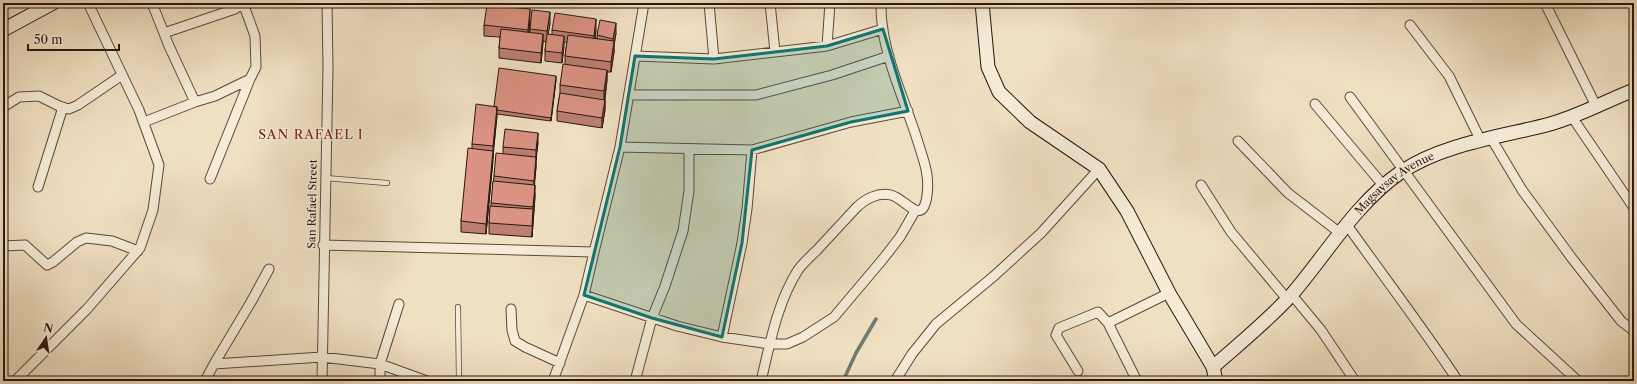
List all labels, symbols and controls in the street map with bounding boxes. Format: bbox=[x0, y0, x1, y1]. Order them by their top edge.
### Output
scale bar bbox=[28, 26, 119, 52]
text: 50 m bbox=[34, 32, 63, 47]
district label: SAN RAFAEL I bbox=[258, 126, 364, 142]
street label: Magsaysay Avenue bbox=[1352, 149, 1436, 217]
street label: San Rafael Street bbox=[304, 159, 320, 249]
north arrow bbox=[26, 318, 66, 358]
text: N bbox=[42, 320, 55, 336]

